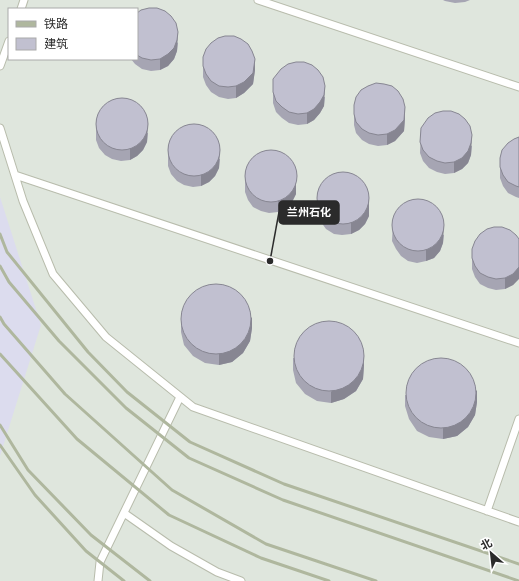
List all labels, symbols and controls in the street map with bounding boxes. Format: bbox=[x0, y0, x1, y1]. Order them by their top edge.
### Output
legend bbox=[8, 8, 138, 60]
text: 铁路 bbox=[44, 15, 68, 32]
text: 建筑 bbox=[44, 35, 68, 52]
callout: 兰州石化 bbox=[279, 201, 339, 224]
text: 兰州石化 bbox=[287, 204, 331, 219]
north arrow bbox=[471, 533, 511, 573]
text: 北 bbox=[478, 535, 494, 553]

